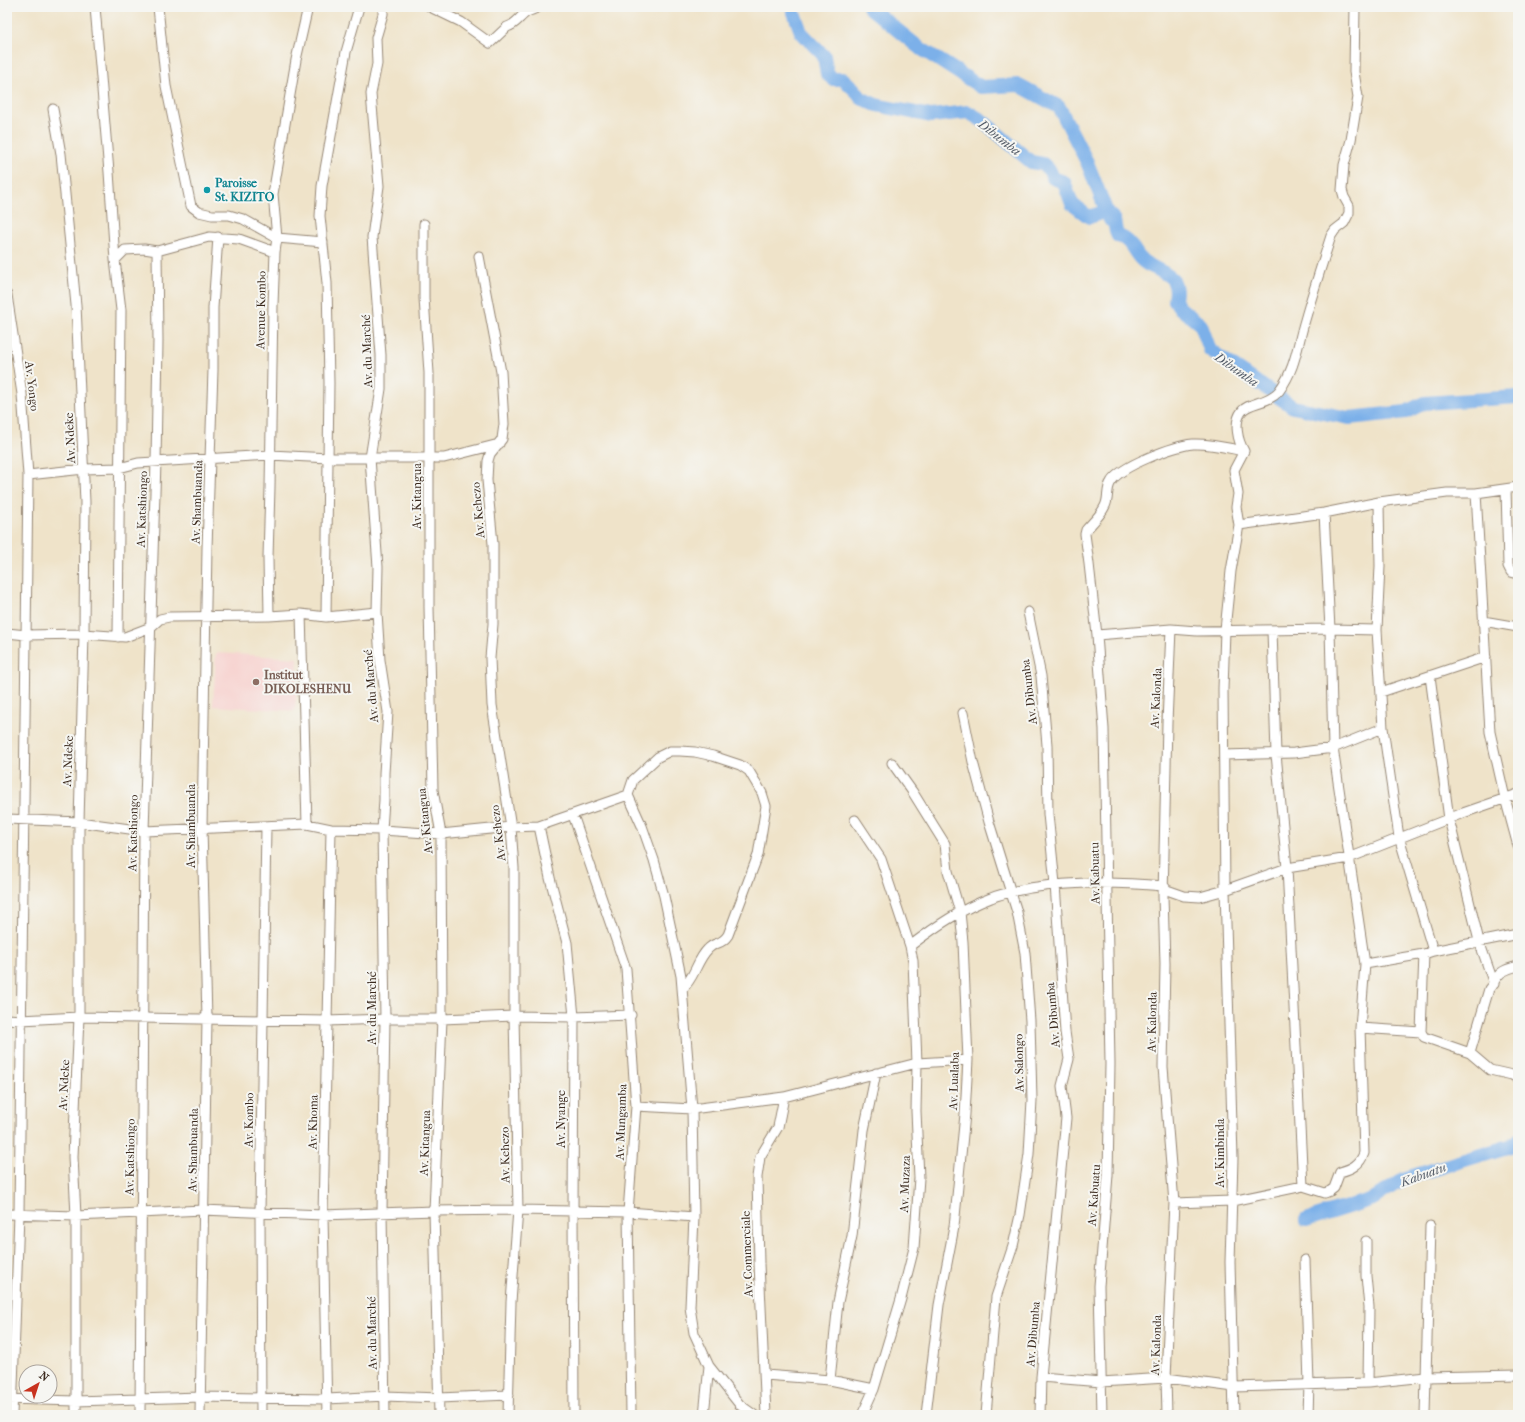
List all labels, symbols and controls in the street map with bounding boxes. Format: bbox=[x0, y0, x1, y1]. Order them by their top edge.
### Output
water label: Dibumba bbox=[975, 116, 1024, 159]
place label: Paroisse St. KIZITO bbox=[215, 176, 275, 204]
marker: Paroisse St. KIZITO bbox=[202, 185, 212, 195]
street label: Avenue Kombo bbox=[253, 271, 269, 350]
street label: Av. du Marché bbox=[359, 314, 375, 389]
water label: Dibumba bbox=[1211, 349, 1261, 390]
street label: Av. Yongo bbox=[22, 359, 42, 412]
street label: Av. Ndeke bbox=[62, 412, 78, 465]
street label: Av. Shambuanda bbox=[189, 459, 205, 545]
street label: Av. Kitangua bbox=[410, 463, 424, 530]
street label: Av. Katshiongo bbox=[134, 470, 150, 549]
street label: Av. Kehezo bbox=[469, 481, 488, 540]
street label: Av. du Marché bbox=[361, 649, 381, 724]
street label: Av. Dibumba bbox=[1018, 658, 1040, 726]
street label: Av. Kalonda bbox=[1147, 667, 1165, 730]
place label: Institut DIKOLESHENU bbox=[264, 668, 352, 696]
marker: Institut DIKOLESHENU bbox=[251, 677, 261, 687]
street label: Av. Ndeke bbox=[60, 735, 76, 788]
street label: Av. Shambuanda bbox=[184, 784, 198, 869]
street label: Av. Kitangua bbox=[415, 787, 436, 855]
street label: Av. Katshiongo bbox=[125, 795, 141, 872]
street label: Av. Kehezo bbox=[488, 804, 509, 863]
street label: Av. Kabuatu bbox=[1087, 842, 1103, 905]
street label: Av. du Marché bbox=[365, 971, 379, 1046]
street label: Av. Dibumba bbox=[1043, 981, 1063, 1049]
street label: Av. Kalonda bbox=[1144, 991, 1160, 1053]
street label: Av. Salongo bbox=[1011, 1034, 1027, 1093]
street label: Av. Lualaba bbox=[946, 1051, 962, 1111]
street label: Av. Ndeke bbox=[56, 1059, 72, 1112]
street label: Av. Mungamba bbox=[613, 1083, 629, 1161]
street label: Av. Nyange bbox=[554, 1090, 568, 1149]
street label: Av. Kombo bbox=[242, 1092, 256, 1149]
street label: Av. Khoma bbox=[306, 1094, 320, 1151]
street label: Av. Shambuanda bbox=[185, 1107, 201, 1193]
street label: Av. Kitangua bbox=[417, 1109, 433, 1177]
street label: Av. Kimbinda bbox=[1213, 1118, 1227, 1188]
street label: Av. Katshiongo bbox=[122, 1119, 138, 1196]
street label: Av. Kehezo bbox=[498, 1127, 513, 1184]
street label: Av. Muzaza bbox=[897, 1155, 913, 1214]
water label: Kabuatu bbox=[1397, 1159, 1448, 1190]
street label: Av. Kabuatu bbox=[1085, 1163, 1103, 1227]
street label: Av. Commerciale bbox=[738, 1210, 756, 1298]
street label: Av. du Marché bbox=[364, 1296, 380, 1371]
street label: Av. Dibumba bbox=[1023, 1300, 1043, 1368]
street label: Av. Kalonda bbox=[1148, 1314, 1164, 1377]
north arrow bbox=[18, 1364, 58, 1404]
text: N bbox=[37, 1369, 52, 1385]

